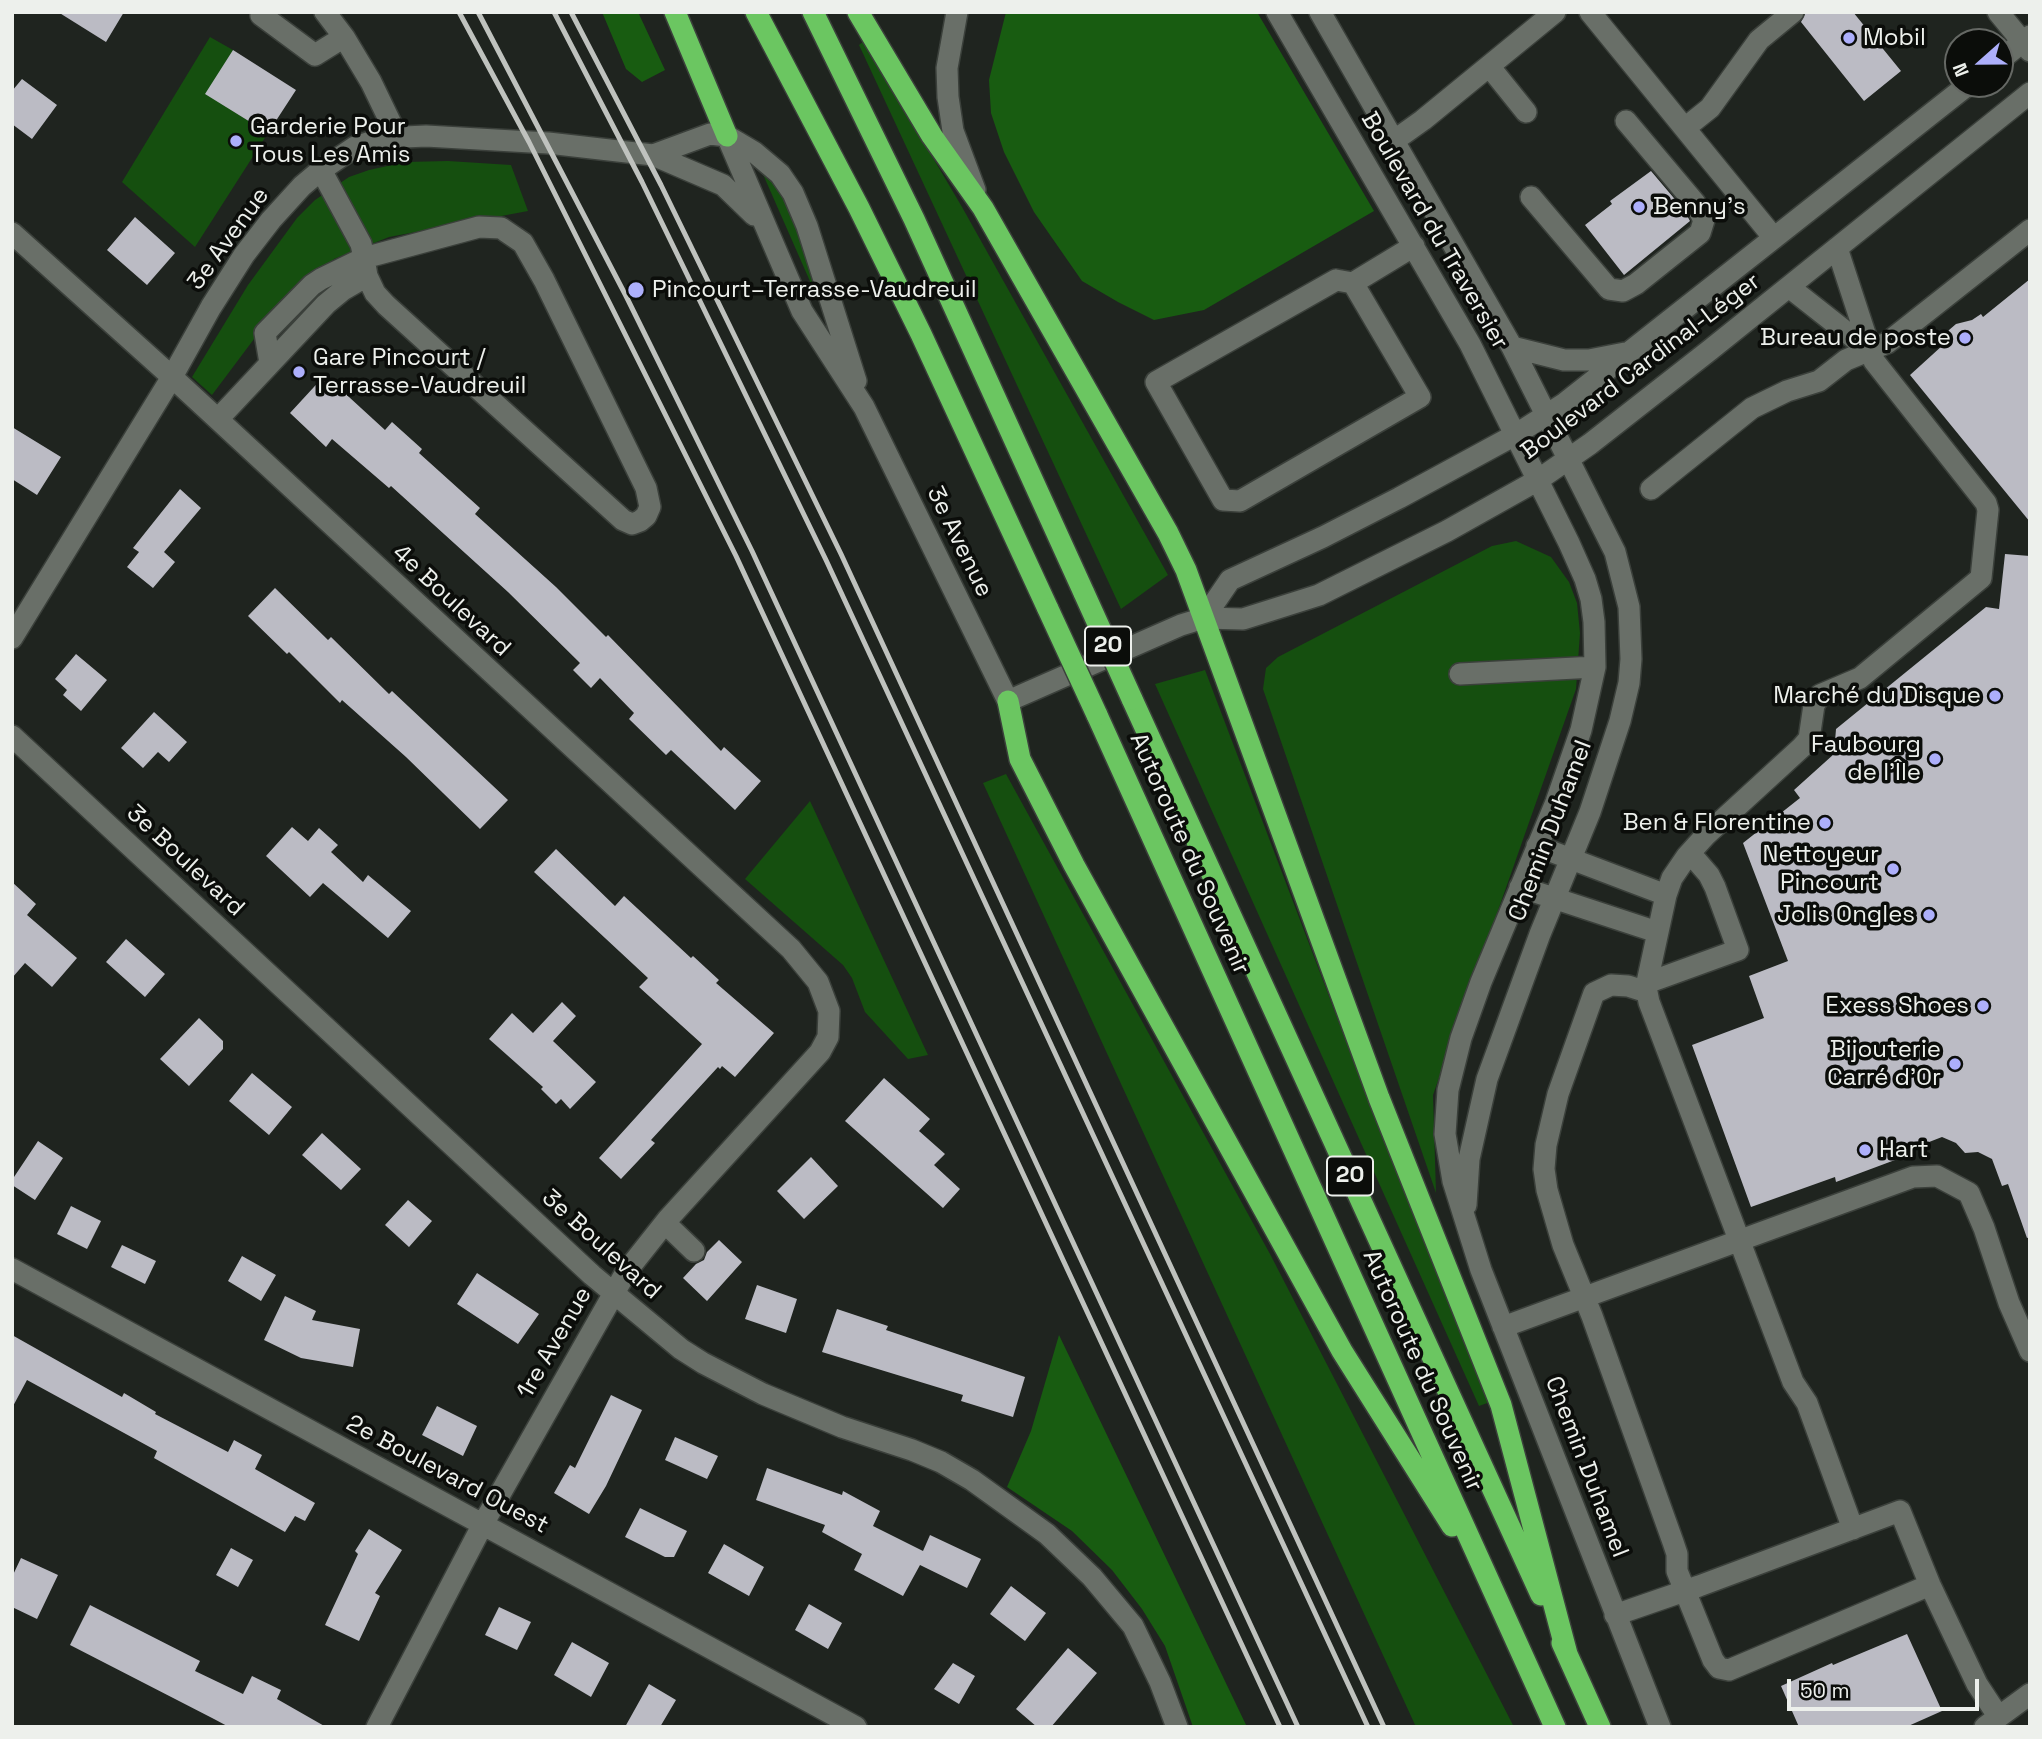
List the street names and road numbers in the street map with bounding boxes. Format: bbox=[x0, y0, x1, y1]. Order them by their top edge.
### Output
street label: Boulevard du Traversier bbox=[1354, 107, 1514, 355]
street label: 3e Avenue bbox=[182, 182, 276, 296]
street label: Boulevard Cardinal-Léger bbox=[1516, 268, 1766, 466]
street label: 3e Avenue bbox=[920, 482, 998, 602]
street label: 4e Boulevard bbox=[386, 539, 516, 663]
road number: 20 bbox=[1085, 626, 1131, 666]
street label: Autoroute du Souvenir bbox=[1123, 729, 1255, 979]
street label: Chemin Duhamel bbox=[1503, 736, 1599, 926]
street label: 3e Boulevard bbox=[120, 799, 250, 923]
road number: 20 bbox=[1327, 1156, 1373, 1196]
street label: 3e Boulevard bbox=[536, 1184, 666, 1306]
street label: Autoroute du Souvenir bbox=[1356, 1246, 1488, 1496]
street label: 1re Avenue bbox=[512, 1282, 598, 1404]
street label: Chemin Duhamel bbox=[1538, 1372, 1634, 1562]
street label: 2e Boulevard Ouest bbox=[341, 1410, 553, 1540]

